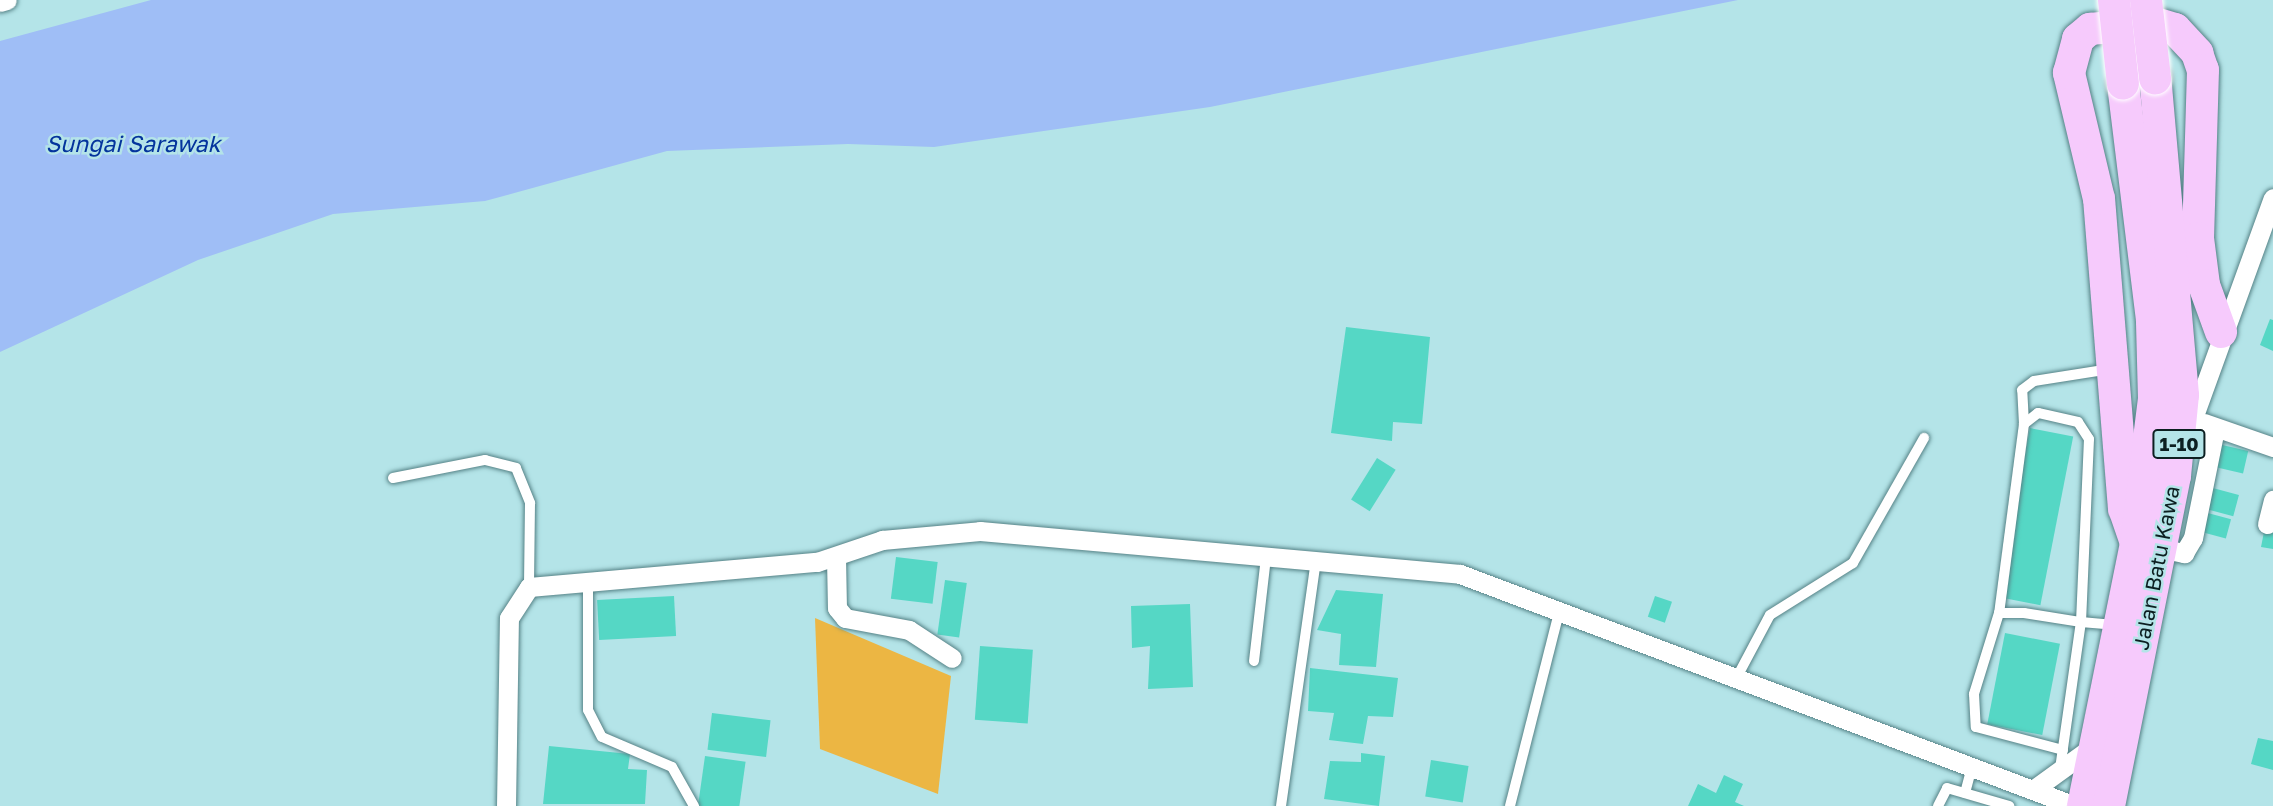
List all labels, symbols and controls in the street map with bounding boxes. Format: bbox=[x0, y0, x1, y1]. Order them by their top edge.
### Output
water label: Sungai Sarawak bbox=[45, 129, 221, 157]
road number: 1-10 bbox=[2151, 428, 2207, 460]
street label: Jalan Batu Kawa bbox=[2128, 484, 2184, 652]

